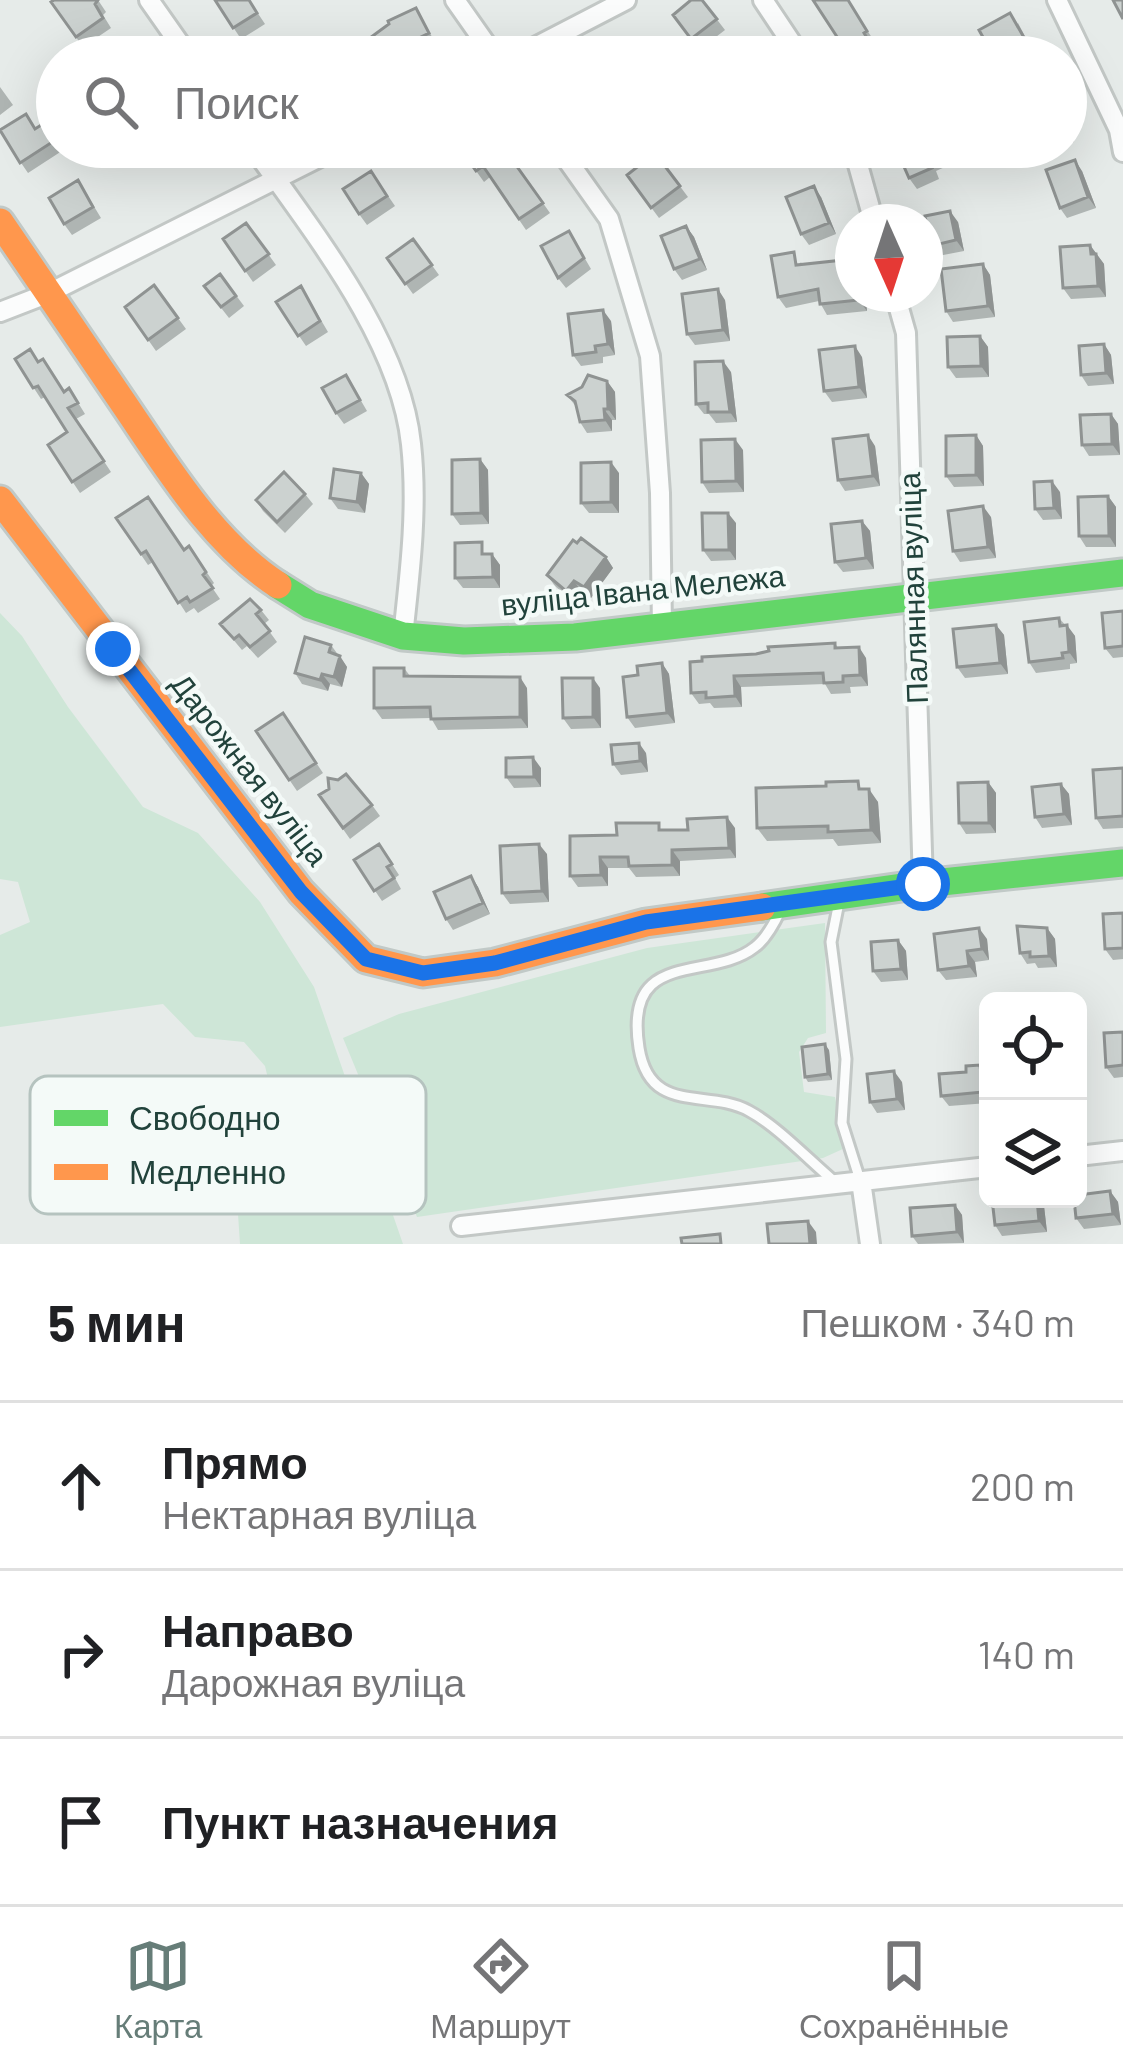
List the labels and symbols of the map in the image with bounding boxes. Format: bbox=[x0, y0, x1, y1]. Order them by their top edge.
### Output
north arrow bbox=[835, 204, 943, 312]
street label: Палянная вуліца bbox=[890, 471, 934, 704]
street label: вуліца Івана Мележа bbox=[499, 556, 787, 622]
route end bbox=[86, 622, 140, 676]
street label: Дарожная вуліца bbox=[165, 666, 337, 872]
route start bbox=[896, 857, 950, 911]
legend bbox=[30, 1076, 426, 1214]
text: Свободно bbox=[129, 1097, 281, 1137]
text: Медленно bbox=[129, 1151, 286, 1191]

